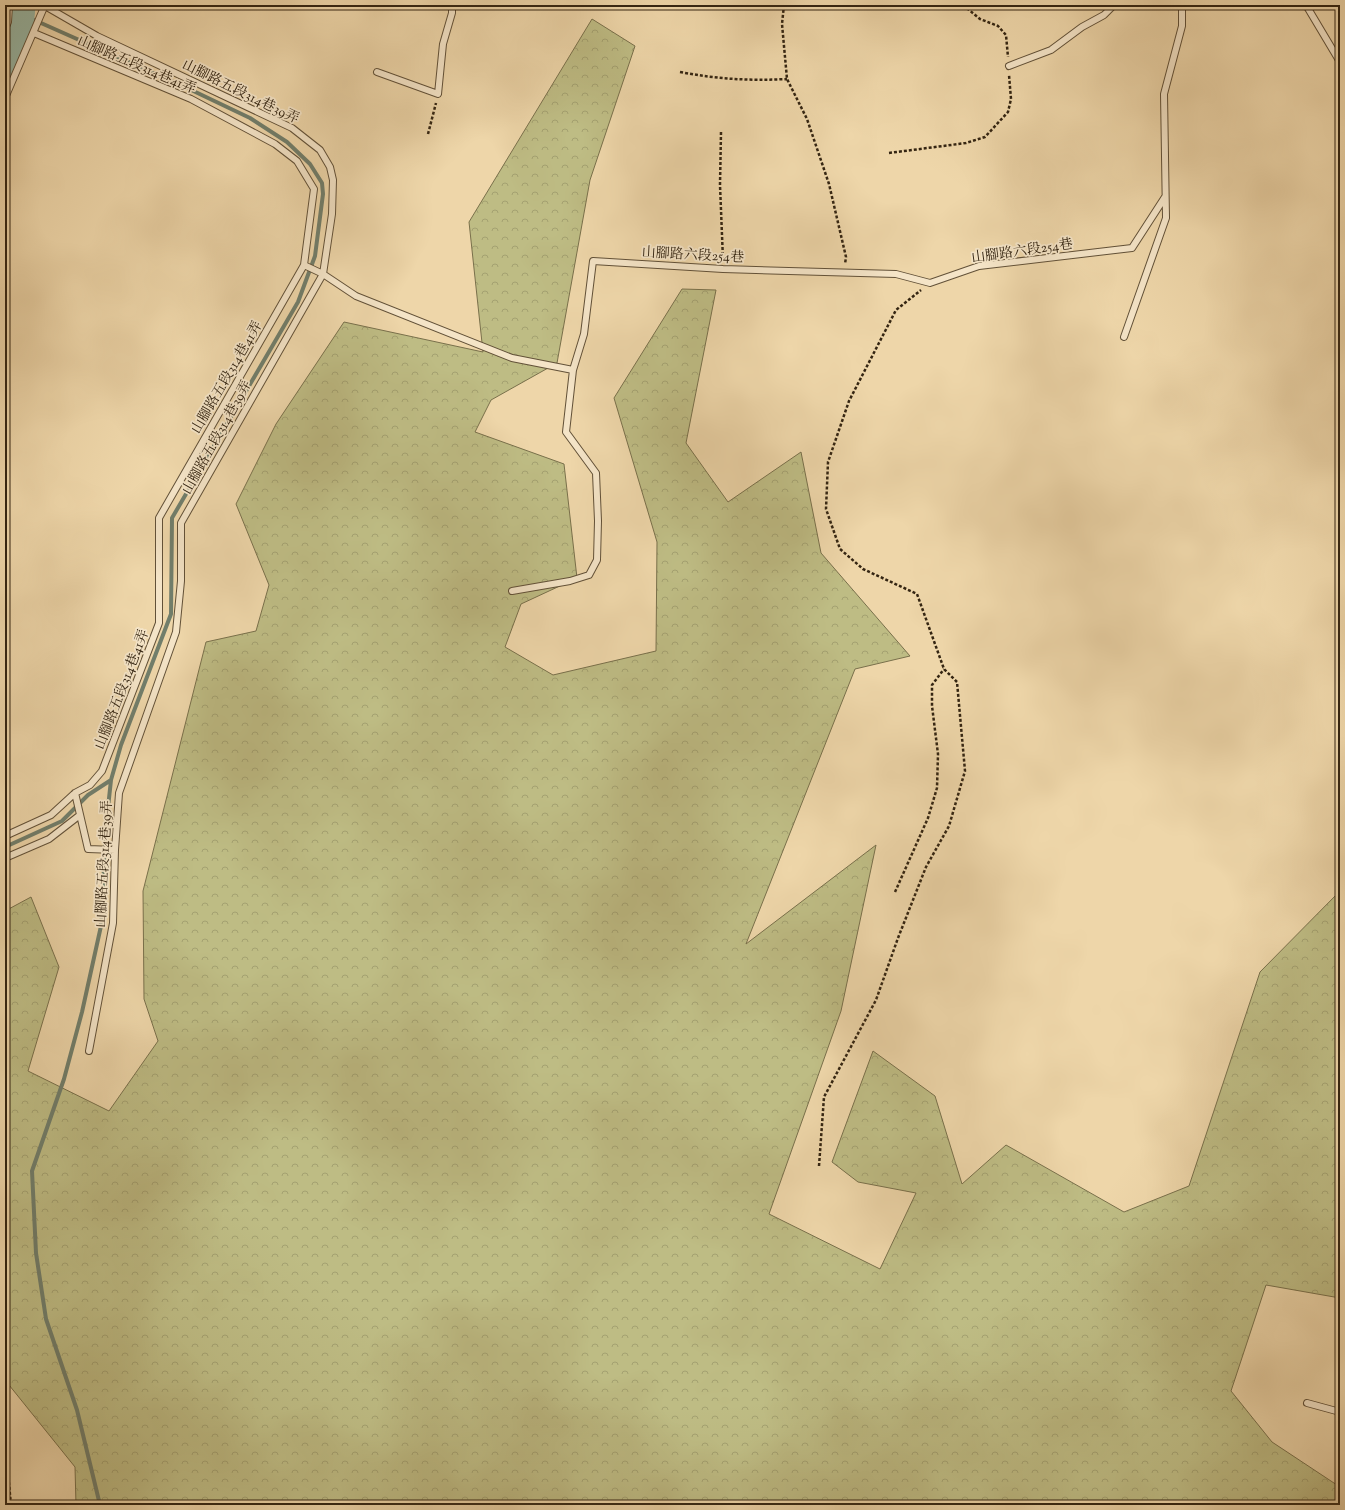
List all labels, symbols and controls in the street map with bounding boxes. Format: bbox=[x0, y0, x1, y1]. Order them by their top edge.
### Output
street label: 山腳路五段314巷41弄 bbox=[74, 32, 199, 100]
street label: 山腳路五段314巷39弄 bbox=[178, 56, 302, 130]
street label: 山腳路六段254巷 bbox=[970, 235, 1074, 269]
street label: 山腳路六段254巷 bbox=[641, 243, 745, 269]
street label: 山腳路五段314巷41弄 bbox=[187, 318, 268, 438]
street label: 山腳路五段314巷39弄 bbox=[178, 377, 257, 499]
street label: 山腳路五段314巷41弄 bbox=[91, 627, 155, 753]
street label: 山腳路五段314巷39弄 bbox=[92, 800, 118, 928]

